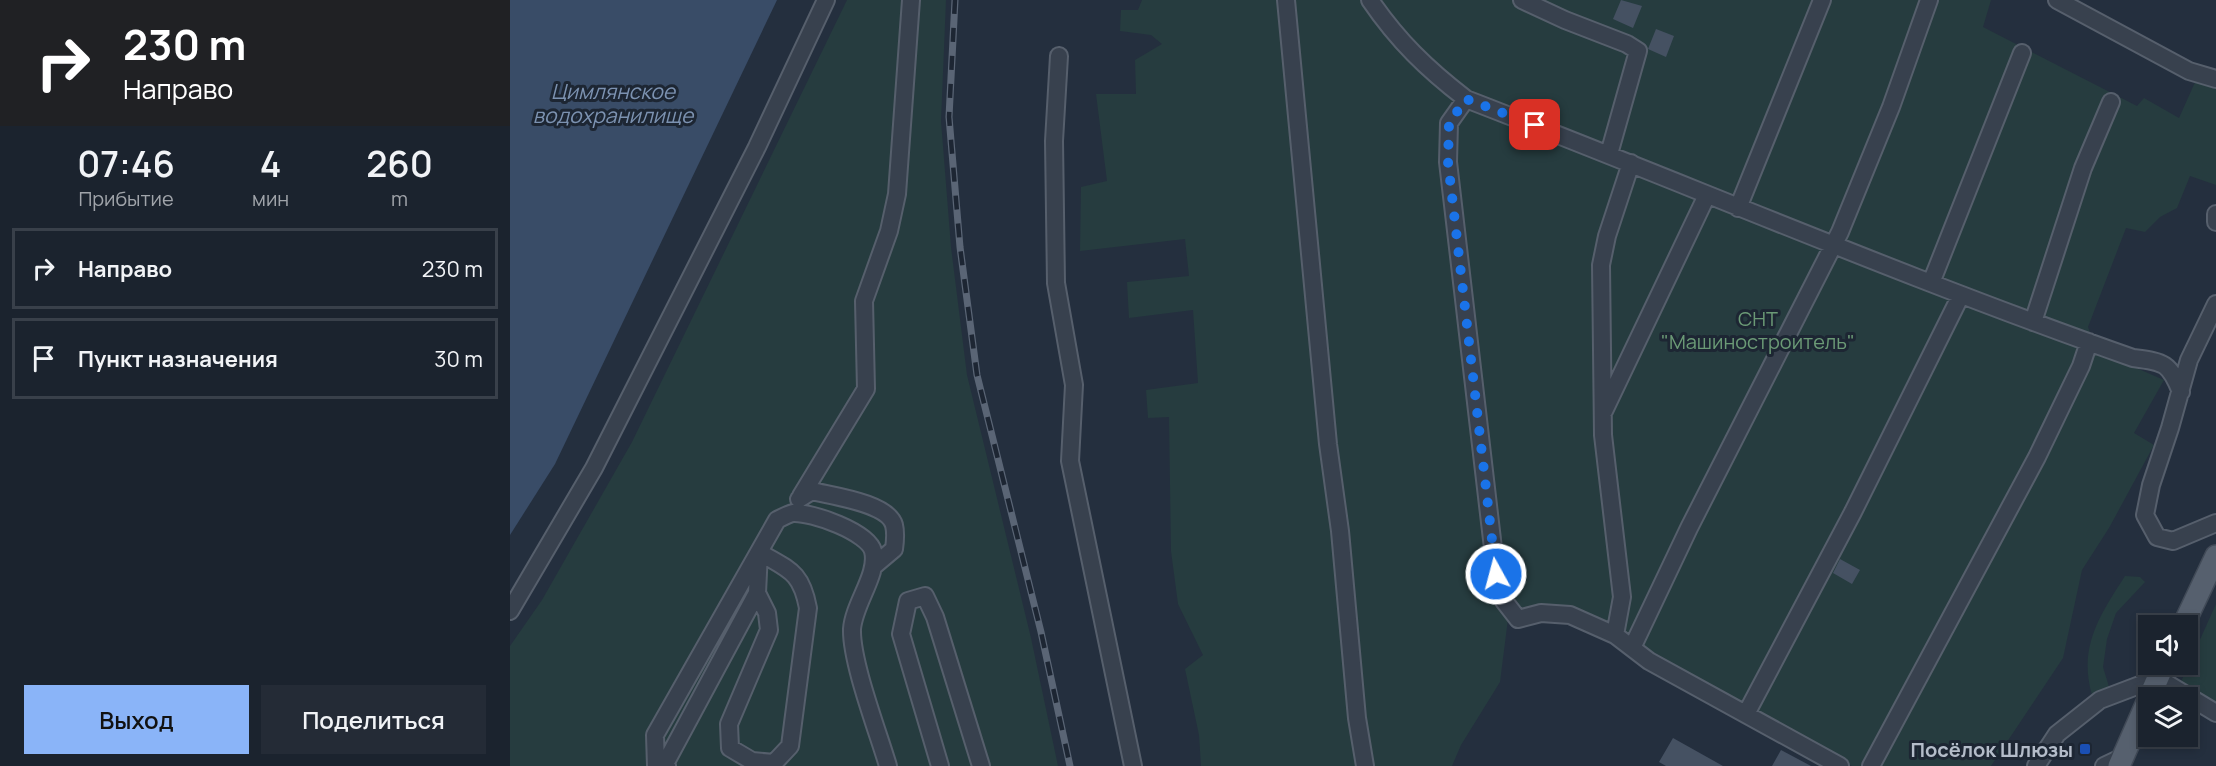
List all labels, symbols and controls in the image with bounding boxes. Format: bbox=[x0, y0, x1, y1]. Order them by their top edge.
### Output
text: 230 m bbox=[123, 15, 246, 73]
icon: right bbox=[24, 24, 102, 102]
text: Направо bbox=[123, 70, 233, 107]
water label: Цимлянское водохранилище bbox=[533, 77, 695, 129]
pin bbox=[1509, 99, 1560, 150]
icon: arrive bbox=[1518, 108, 1551, 141]
text: 07:46 bbox=[77, 139, 175, 188]
text: 4 bbox=[260, 139, 281, 188]
text: 260 bbox=[366, 139, 433, 188]
text: Прибытие bbox=[78, 185, 174, 212]
text: мин bbox=[252, 185, 289, 212]
text: m bbox=[391, 185, 408, 212]
icon: right bbox=[27, 252, 60, 285]
text: Направо bbox=[78, 254, 172, 284]
text: 230 m bbox=[422, 254, 483, 284]
park label: СНТ "Машиностроитель" bbox=[1661, 305, 1855, 355]
icon: arrive bbox=[27, 342, 60, 375]
text: Пункт назначения bbox=[78, 344, 278, 374]
text: 30 m bbox=[434, 344, 483, 374]
position arrow bbox=[1464, 542, 1528, 606]
map controls bbox=[2138, 615, 2198, 747]
button: sound bbox=[2138, 615, 2198, 675]
button: Выход bbox=[24, 685, 249, 754]
button: Поделиться bbox=[261, 685, 486, 754]
button: layers bbox=[2138, 687, 2198, 747]
place label: Посёлок Шлюзы bbox=[1911, 736, 2073, 763]
marker: Посёлок Шлюзы bbox=[2078, 742, 2092, 756]

